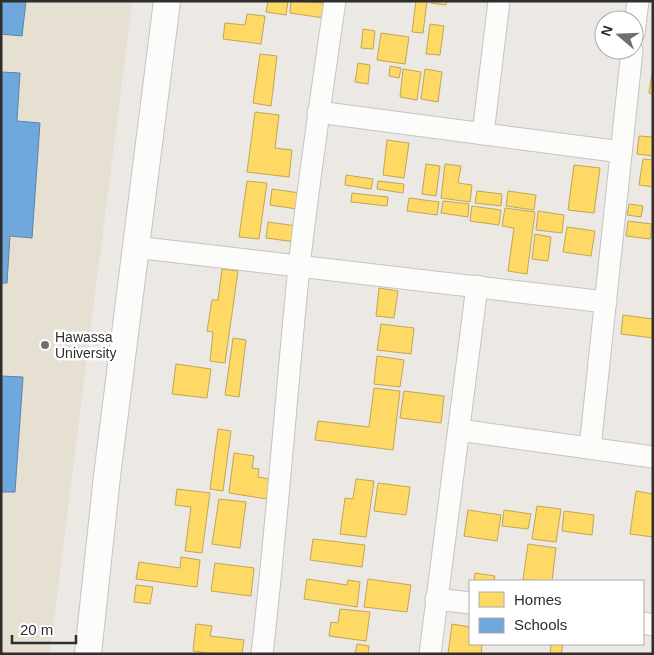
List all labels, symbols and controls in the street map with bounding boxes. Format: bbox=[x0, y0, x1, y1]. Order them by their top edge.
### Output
north arrow bbox=[594, 10, 644, 60]
text: N bbox=[597, 23, 616, 38]
place label: Hawassa University bbox=[55, 329, 116, 361]
marker: Hawassa University bbox=[39, 339, 51, 351]
legend bbox=[469, 580, 644, 645]
text: Homes bbox=[514, 591, 562, 608]
scale bar bbox=[12, 612, 76, 644]
text: Schools bbox=[514, 616, 567, 633]
text: 20 m bbox=[20, 621, 53, 638]

